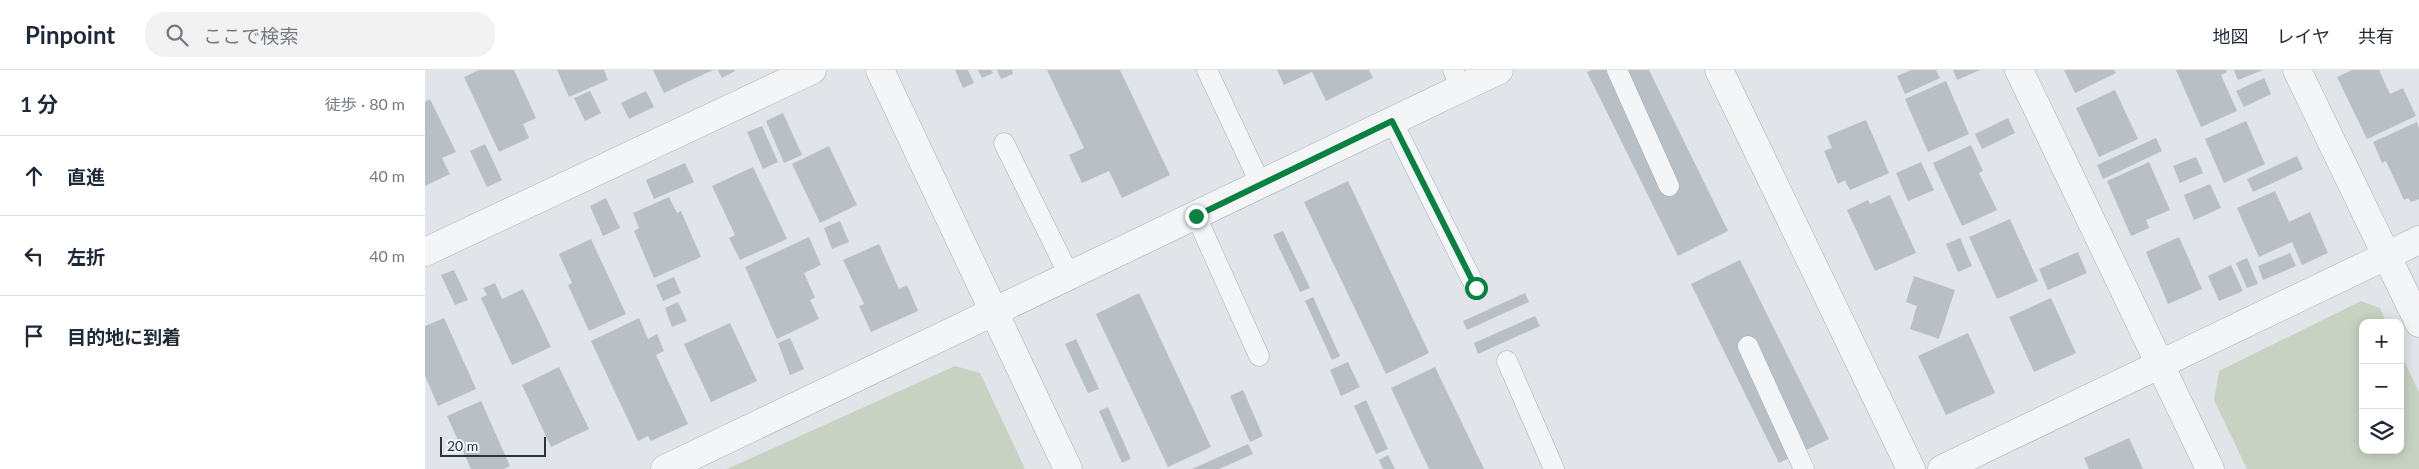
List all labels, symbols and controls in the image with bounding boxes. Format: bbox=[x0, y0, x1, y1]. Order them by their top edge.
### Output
search box bbox=[145, 12, 495, 57]
text: Pinpoint bbox=[25, 20, 115, 49]
icon: search bbox=[163, 21, 191, 49]
text: ここで検索 bbox=[203, 24, 298, 47]
text: 地図 bbox=[2213, 25, 2249, 47]
text: レイヤ bbox=[2277, 25, 2330, 47]
text: 共有 bbox=[2358, 25, 2394, 47]
text: 1 分 bbox=[20, 91, 58, 116]
text: 徒歩 · 80 m bbox=[325, 94, 405, 113]
icon: ahead bbox=[20, 162, 48, 190]
text: 直進 bbox=[67, 165, 105, 188]
text: 40 m bbox=[369, 166, 405, 185]
route end bbox=[1185, 205, 1208, 228]
icon: left bbox=[20, 242, 48, 270]
text: 左折 bbox=[67, 245, 105, 268]
text: 40 m bbox=[369, 246, 405, 265]
route start bbox=[1465, 277, 1488, 300]
map controls bbox=[2359, 319, 2404, 454]
button: + bbox=[2359, 319, 2404, 364]
icon: arrive bbox=[20, 322, 48, 350]
text: 目的地に到着 bbox=[67, 325, 181, 348]
button: − bbox=[2359, 364, 2404, 409]
button: layers bbox=[2359, 409, 2404, 454]
scale bar bbox=[440, 434, 546, 457]
text: 20 m bbox=[447, 437, 478, 454]

